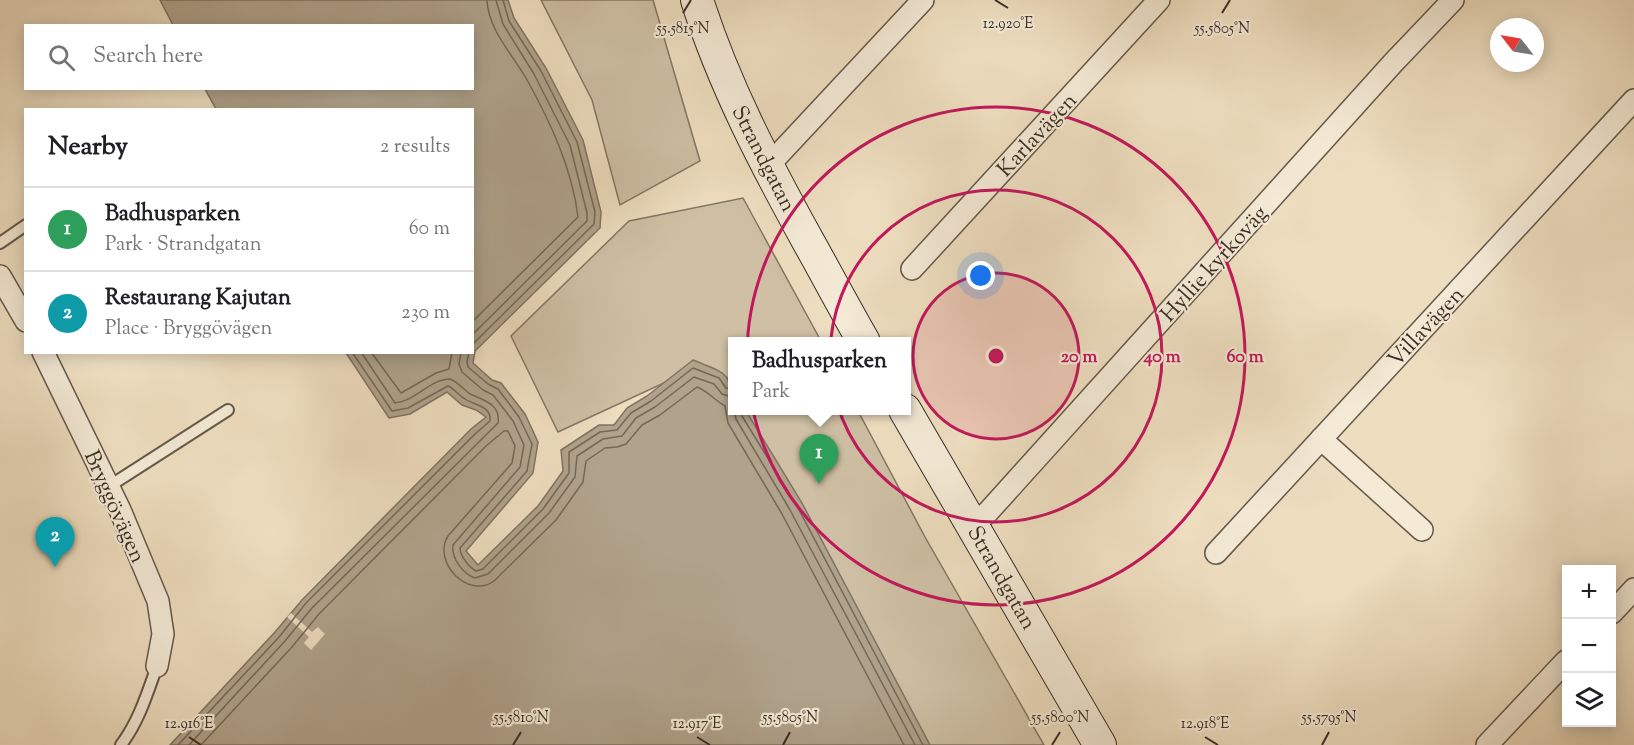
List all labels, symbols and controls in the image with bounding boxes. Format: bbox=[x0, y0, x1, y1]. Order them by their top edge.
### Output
text: 12.920°E bbox=[983, 14, 1033, 35]
north arrow bbox=[1490, 18, 1544, 72]
text: 55.5815°N bbox=[656, 19, 709, 40]
text: 55.5805°N bbox=[1193, 19, 1250, 40]
search box bbox=[24, 24, 474, 90]
icon: search bbox=[45, 41, 78, 74]
text: Search here bbox=[93, 41, 203, 73]
street label: Karlavägen bbox=[991, 87, 1086, 185]
street label: Strandgatan bbox=[722, 101, 803, 218]
text: Nearby bbox=[48, 129, 128, 166]
text: 2 results bbox=[380, 133, 450, 162]
text: Badhusparken bbox=[105, 199, 240, 231]
street label: Hyllie kyrkoväg bbox=[1154, 199, 1277, 330]
text: 1 bbox=[64, 215, 71, 244]
text: 60 m bbox=[409, 215, 450, 244]
text: Park · Strandgatan bbox=[105, 231, 262, 260]
your location bbox=[966, 261, 995, 290]
street label: Villavägen bbox=[1381, 281, 1473, 376]
text: Restaurang Kajutan bbox=[105, 283, 291, 315]
text: 2 bbox=[63, 299, 72, 328]
text: 230 m bbox=[401, 299, 450, 328]
text: Place · Bryggövägen bbox=[105, 315, 272, 344]
popup bbox=[728, 337, 911, 415]
text: 20 m bbox=[1061, 345, 1097, 371]
text: 40 m bbox=[1142, 345, 1181, 371]
text: 60 m bbox=[1226, 345, 1264, 371]
text: Badhusparken bbox=[752, 346, 887, 378]
centre of rings bbox=[986, 346, 1006, 366]
text: Park bbox=[752, 378, 790, 407]
pin: 1 bbox=[800, 434, 838, 484]
street label: Bryggövägen bbox=[74, 446, 152, 569]
pin: 2 bbox=[36, 518, 74, 567]
street label: Strandgatan bbox=[958, 521, 1043, 636]
map controls bbox=[1562, 565, 1616, 727]
button: + bbox=[1562, 565, 1616, 619]
button: − bbox=[1562, 619, 1616, 673]
button: layers bbox=[1562, 673, 1616, 727]
text: 55.5810°N bbox=[492, 708, 549, 729]
text: 55.5805°N bbox=[761, 708, 818, 729]
text: 55.5800°N bbox=[1030, 708, 1089, 729]
text: 55.5795°N bbox=[1301, 708, 1357, 729]
text: 12.916°E bbox=[165, 714, 213, 735]
text: 12.917°E bbox=[673, 714, 721, 735]
text: 12.918°E bbox=[1181, 714, 1229, 735]

